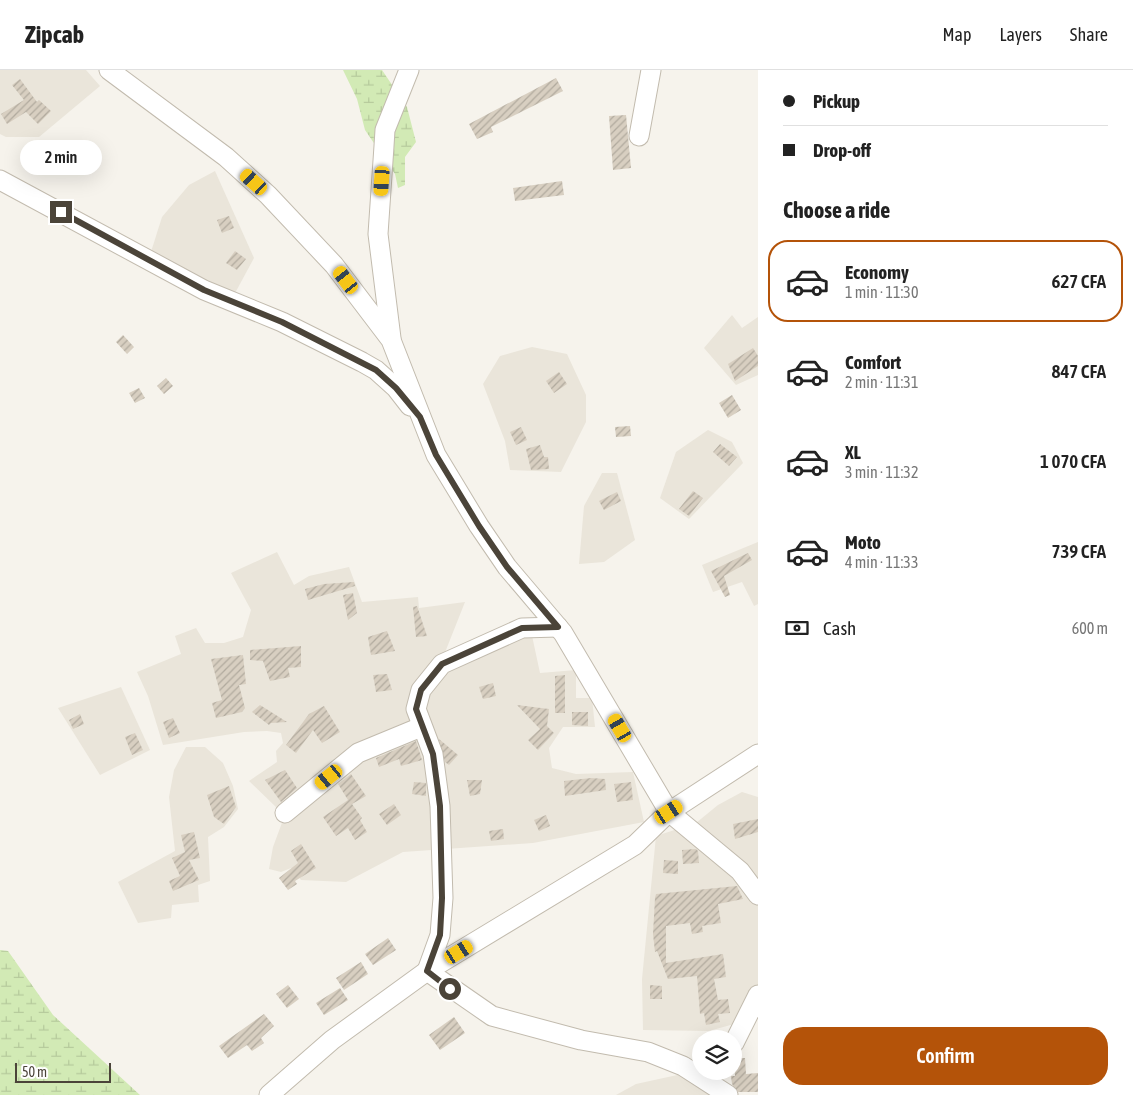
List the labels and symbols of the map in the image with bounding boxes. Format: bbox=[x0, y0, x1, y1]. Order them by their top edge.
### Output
callout: 2 min bbox=[20, 140, 102, 174]
car bbox=[237, 166, 270, 198]
car bbox=[373, 166, 390, 196]
route end bbox=[50, 201, 72, 223]
car bbox=[330, 264, 361, 296]
car bbox=[606, 711, 633, 745]
car bbox=[312, 762, 345, 792]
car bbox=[652, 798, 685, 826]
car bbox=[442, 938, 475, 966]
route start bbox=[439, 978, 461, 1000]
scale bar bbox=[15, 1060, 111, 1083]

